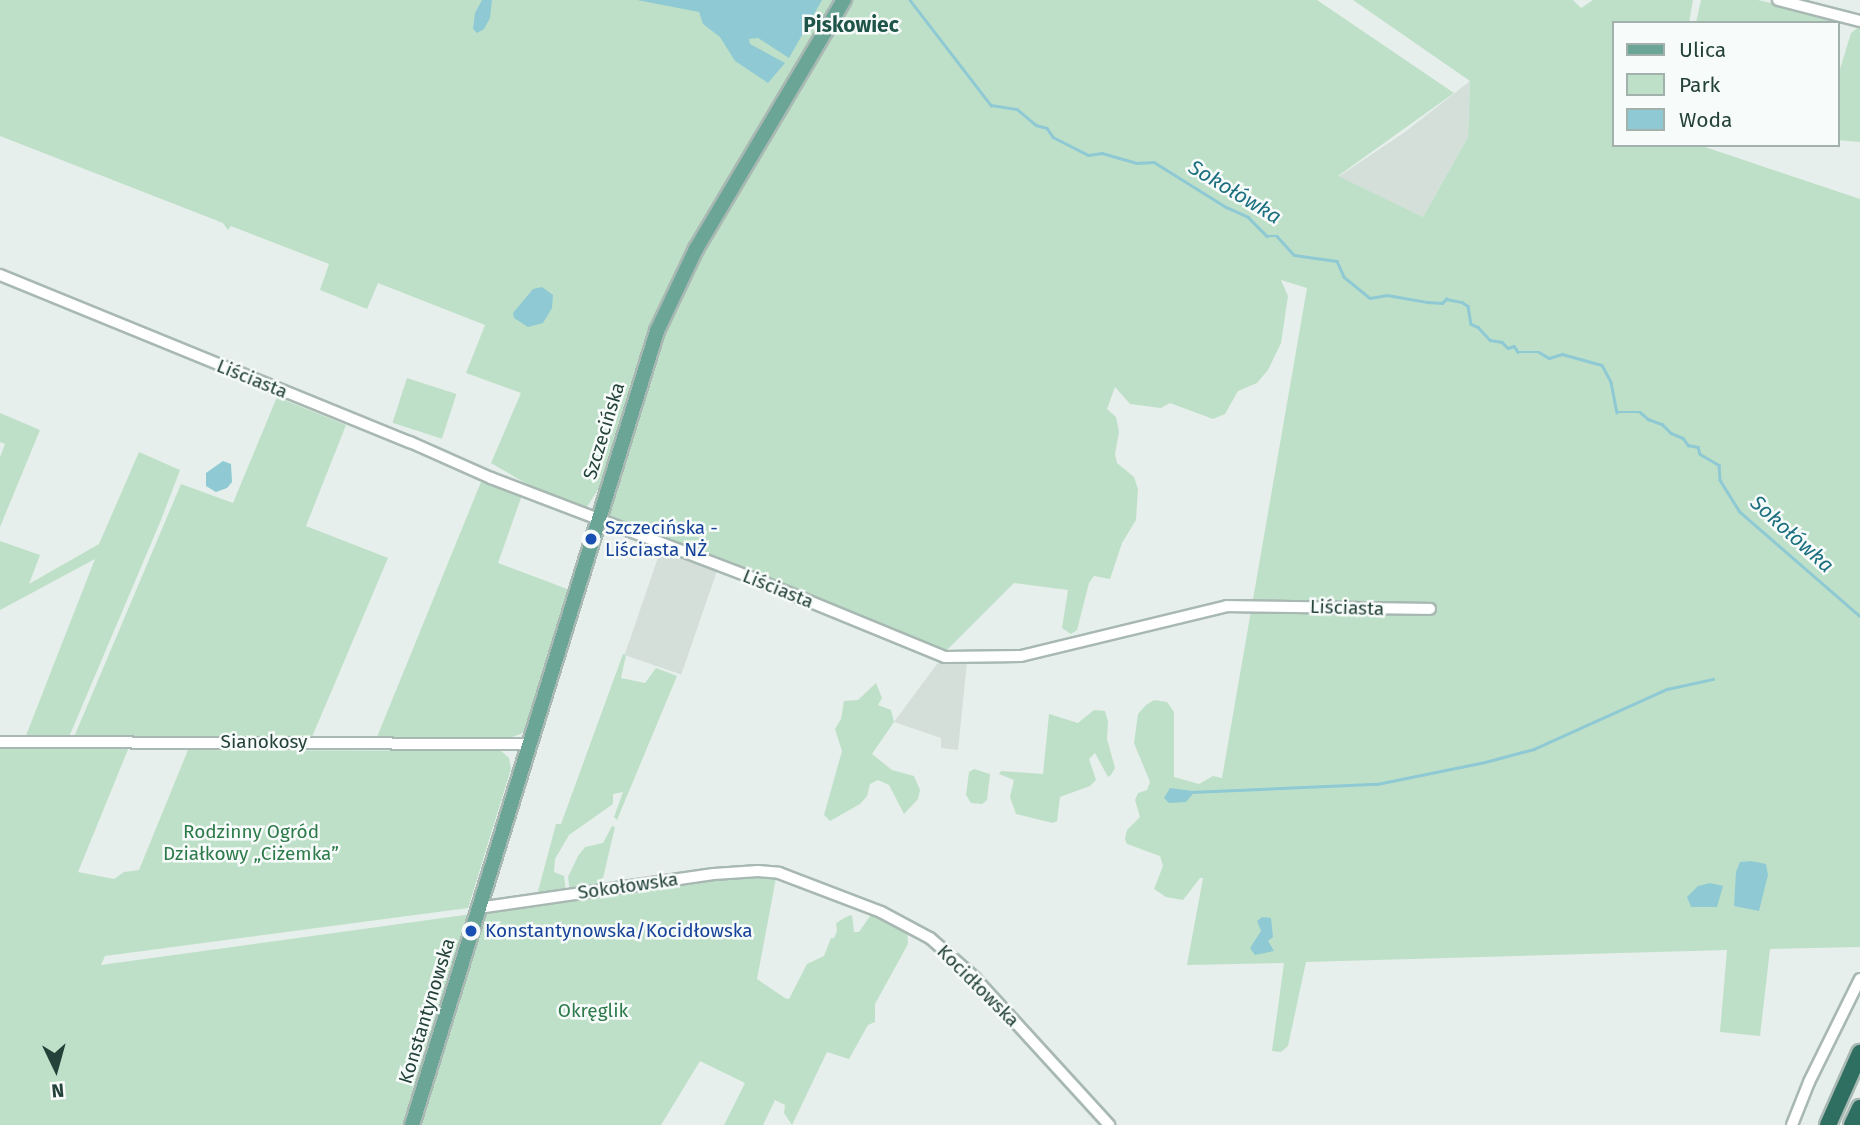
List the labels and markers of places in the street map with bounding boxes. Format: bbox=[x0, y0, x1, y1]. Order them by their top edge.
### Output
place label: Szczecińska - Liściasta NŻ bbox=[605, 517, 718, 561]
marker: Szczecińska - Liściasta NŻ bbox=[583, 531, 599, 547]
place label: Konstantynowska/Kocidłowska bbox=[485, 920, 753, 942]
marker: Konstantynowska/Kocidłowska bbox=[463, 923, 479, 939]

